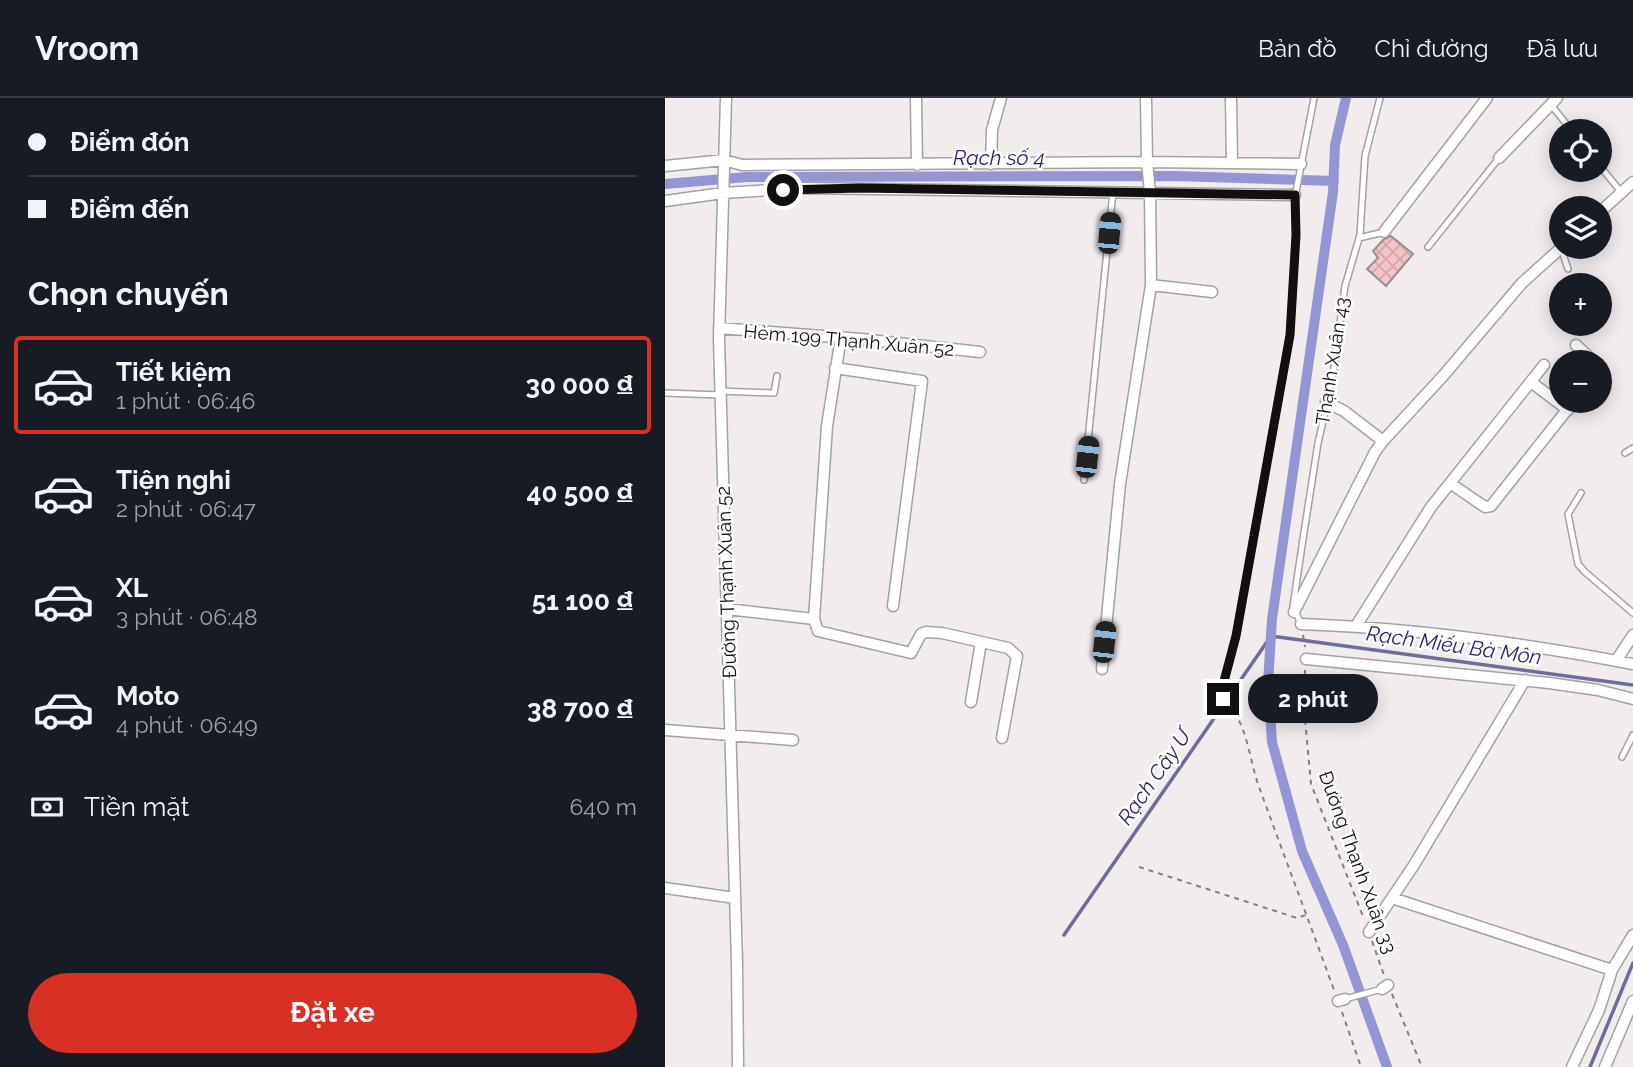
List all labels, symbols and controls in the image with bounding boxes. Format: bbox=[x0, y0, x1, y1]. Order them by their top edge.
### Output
text: Vroom bbox=[35, 29, 139, 68]
text: Bản đồ bbox=[1258, 34, 1336, 63]
text: Chỉ đường bbox=[1374, 34, 1489, 63]
text: Đã lưu bbox=[1527, 34, 1598, 63]
map controls bbox=[1549, 119, 1612, 413]
button: locate bbox=[1549, 119, 1612, 182]
text: Điểm đón bbox=[70, 127, 190, 157]
water label: Rạch số 4 bbox=[953, 145, 1045, 170]
route start bbox=[767, 174, 799, 206]
text: Điểm đến bbox=[70, 194, 189, 224]
button: layers bbox=[1549, 196, 1612, 259]
car bbox=[1097, 211, 1122, 255]
button: + bbox=[1549, 273, 1612, 336]
text: Chọn chuyến bbox=[28, 275, 229, 312]
street label: Thạnh Xuân 43 bbox=[1311, 295, 1353, 427]
street label: Hẻm 199 Thạnh Xuân 52 bbox=[743, 320, 955, 360]
button: − bbox=[1549, 350, 1612, 413]
icon: car bbox=[32, 354, 95, 417]
text: Tiết kiệm bbox=[116, 357, 231, 387]
text: 30 000 ₫ bbox=[525, 370, 633, 400]
text: 1 phút · 06:46 bbox=[116, 387, 255, 414]
car bbox=[1075, 435, 1100, 479]
icon: car bbox=[32, 462, 95, 525]
text: Tiện nghi bbox=[116, 465, 231, 495]
text: 40 500 ₫ bbox=[527, 478, 633, 508]
street label: Đường Thạnh Xuân 52 bbox=[712, 485, 740, 679]
text: 2 phút · 06:47 bbox=[116, 495, 256, 522]
icon: car bbox=[32, 570, 95, 633]
text: XL bbox=[116, 573, 148, 603]
text: 51 100 ₫ bbox=[532, 586, 633, 616]
text: 3 phút · 06:48 bbox=[116, 603, 258, 630]
car bbox=[1092, 620, 1117, 664]
water label: Rạch Miếu Bà Môn bbox=[1365, 620, 1543, 670]
callout: 2 phút bbox=[1247, 674, 1377, 724]
icon: car bbox=[32, 678, 95, 741]
text: Moto bbox=[116, 681, 179, 711]
route end bbox=[1207, 683, 1239, 715]
text: 2 phút bbox=[1278, 685, 1348, 712]
text: 38 700 ₫ bbox=[527, 694, 633, 724]
text: 4 phút · 06:49 bbox=[116, 711, 258, 738]
water label: Rạch Cây Ư bbox=[1112, 722, 1198, 829]
street label: Đường Thạnh Xuân 33 bbox=[1315, 768, 1401, 956]
icon: cash bbox=[28, 788, 66, 826]
text: Tiền mặt bbox=[84, 792, 189, 822]
text: 640 m bbox=[569, 793, 637, 820]
button: Đặt xe bbox=[28, 973, 637, 1053]

